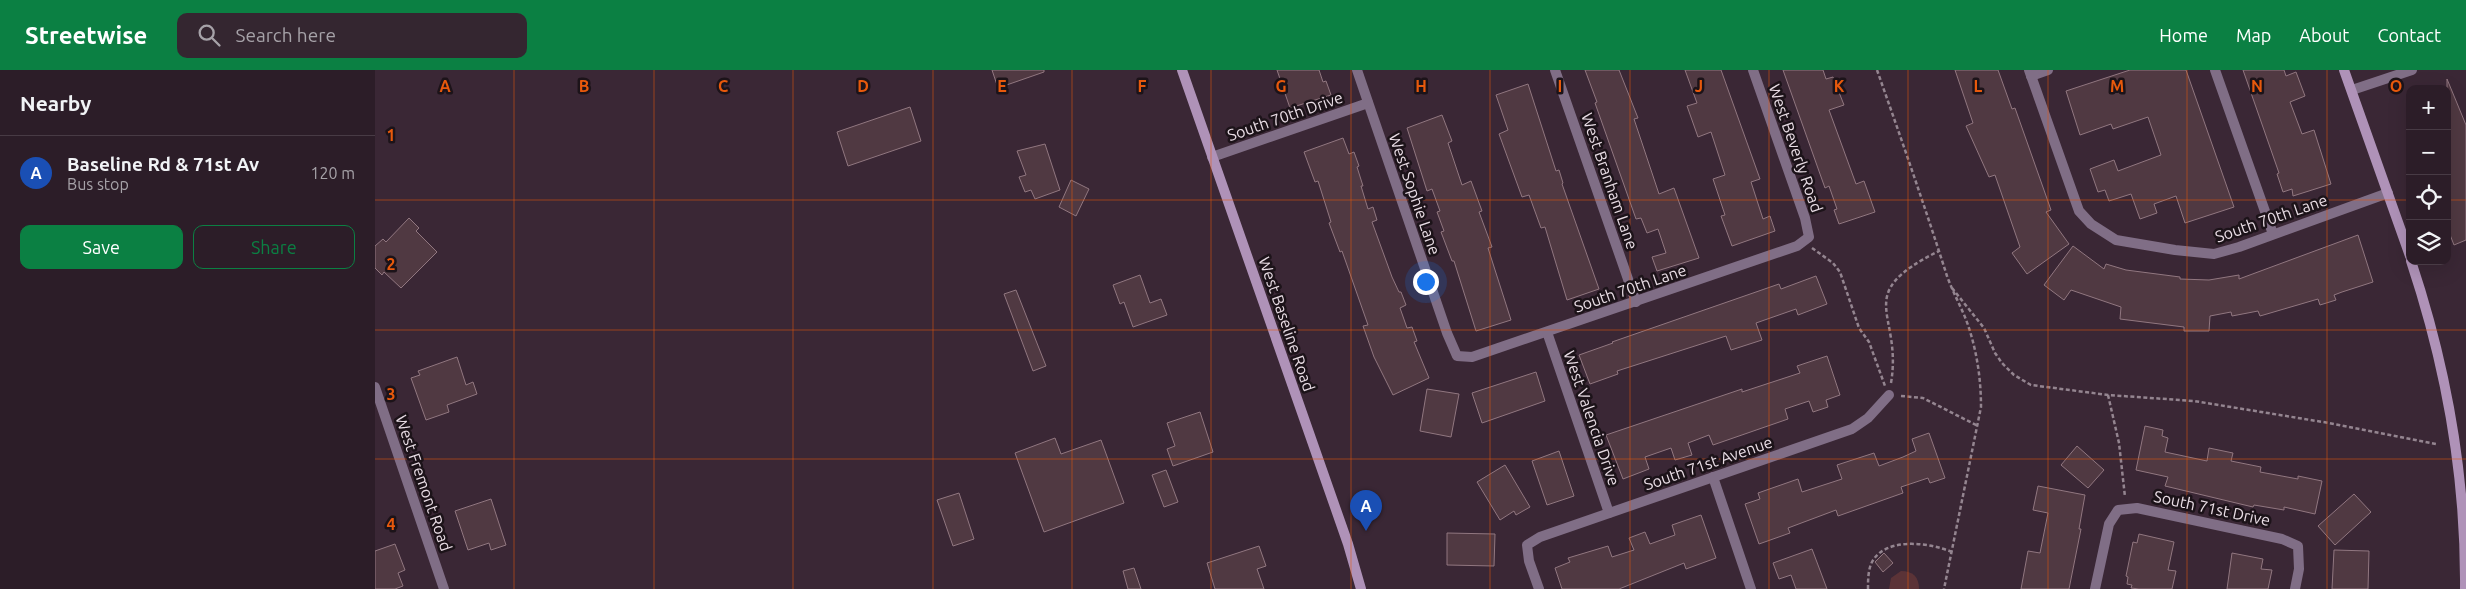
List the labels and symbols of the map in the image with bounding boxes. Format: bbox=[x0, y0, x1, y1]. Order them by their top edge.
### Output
text: A bbox=[439, 77, 451, 95]
text: B bbox=[579, 77, 589, 95]
text: C bbox=[718, 77, 728, 95]
text: D bbox=[857, 77, 869, 95]
text: E bbox=[997, 77, 1007, 95]
text: F bbox=[1138, 77, 1147, 95]
text: G bbox=[1275, 77, 1287, 95]
text: H bbox=[1415, 77, 1427, 95]
text: I bbox=[1558, 77, 1562, 95]
text: J bbox=[1695, 77, 1703, 95]
text: K bbox=[1834, 77, 1845, 95]
text: L bbox=[1974, 77, 1983, 95]
text: M bbox=[2110, 77, 2124, 95]
text: N bbox=[2251, 77, 2263, 95]
text: O bbox=[2390, 77, 2402, 95]
street label: West Beverly Road bbox=[1766, 82, 1826, 214]
street label: South 70th Drive bbox=[1225, 88, 1345, 144]
street label: West Branham Lane bbox=[1578, 110, 1642, 252]
text: 1 bbox=[386, 126, 396, 144]
street label: West Sophie Lane bbox=[1386, 131, 1444, 257]
street label: South 70th Lane bbox=[2213, 190, 2329, 246]
street label: West Baseline Road bbox=[1256, 254, 1318, 394]
text: 2 bbox=[386, 255, 396, 273]
street label: South 70th Lane bbox=[1572, 260, 1688, 316]
your location bbox=[1413, 269, 1439, 295]
street label: West Valencia Drive bbox=[1560, 348, 1624, 488]
text: 3 bbox=[386, 385, 396, 403]
street label: West Fremont Road bbox=[392, 413, 456, 553]
street label: South 71st Avenue bbox=[1641, 433, 1775, 493]
street label: South 71st Drive bbox=[2152, 487, 2272, 529]
pin: A bbox=[1350, 490, 1382, 531]
text: 4 bbox=[386, 515, 396, 533]

